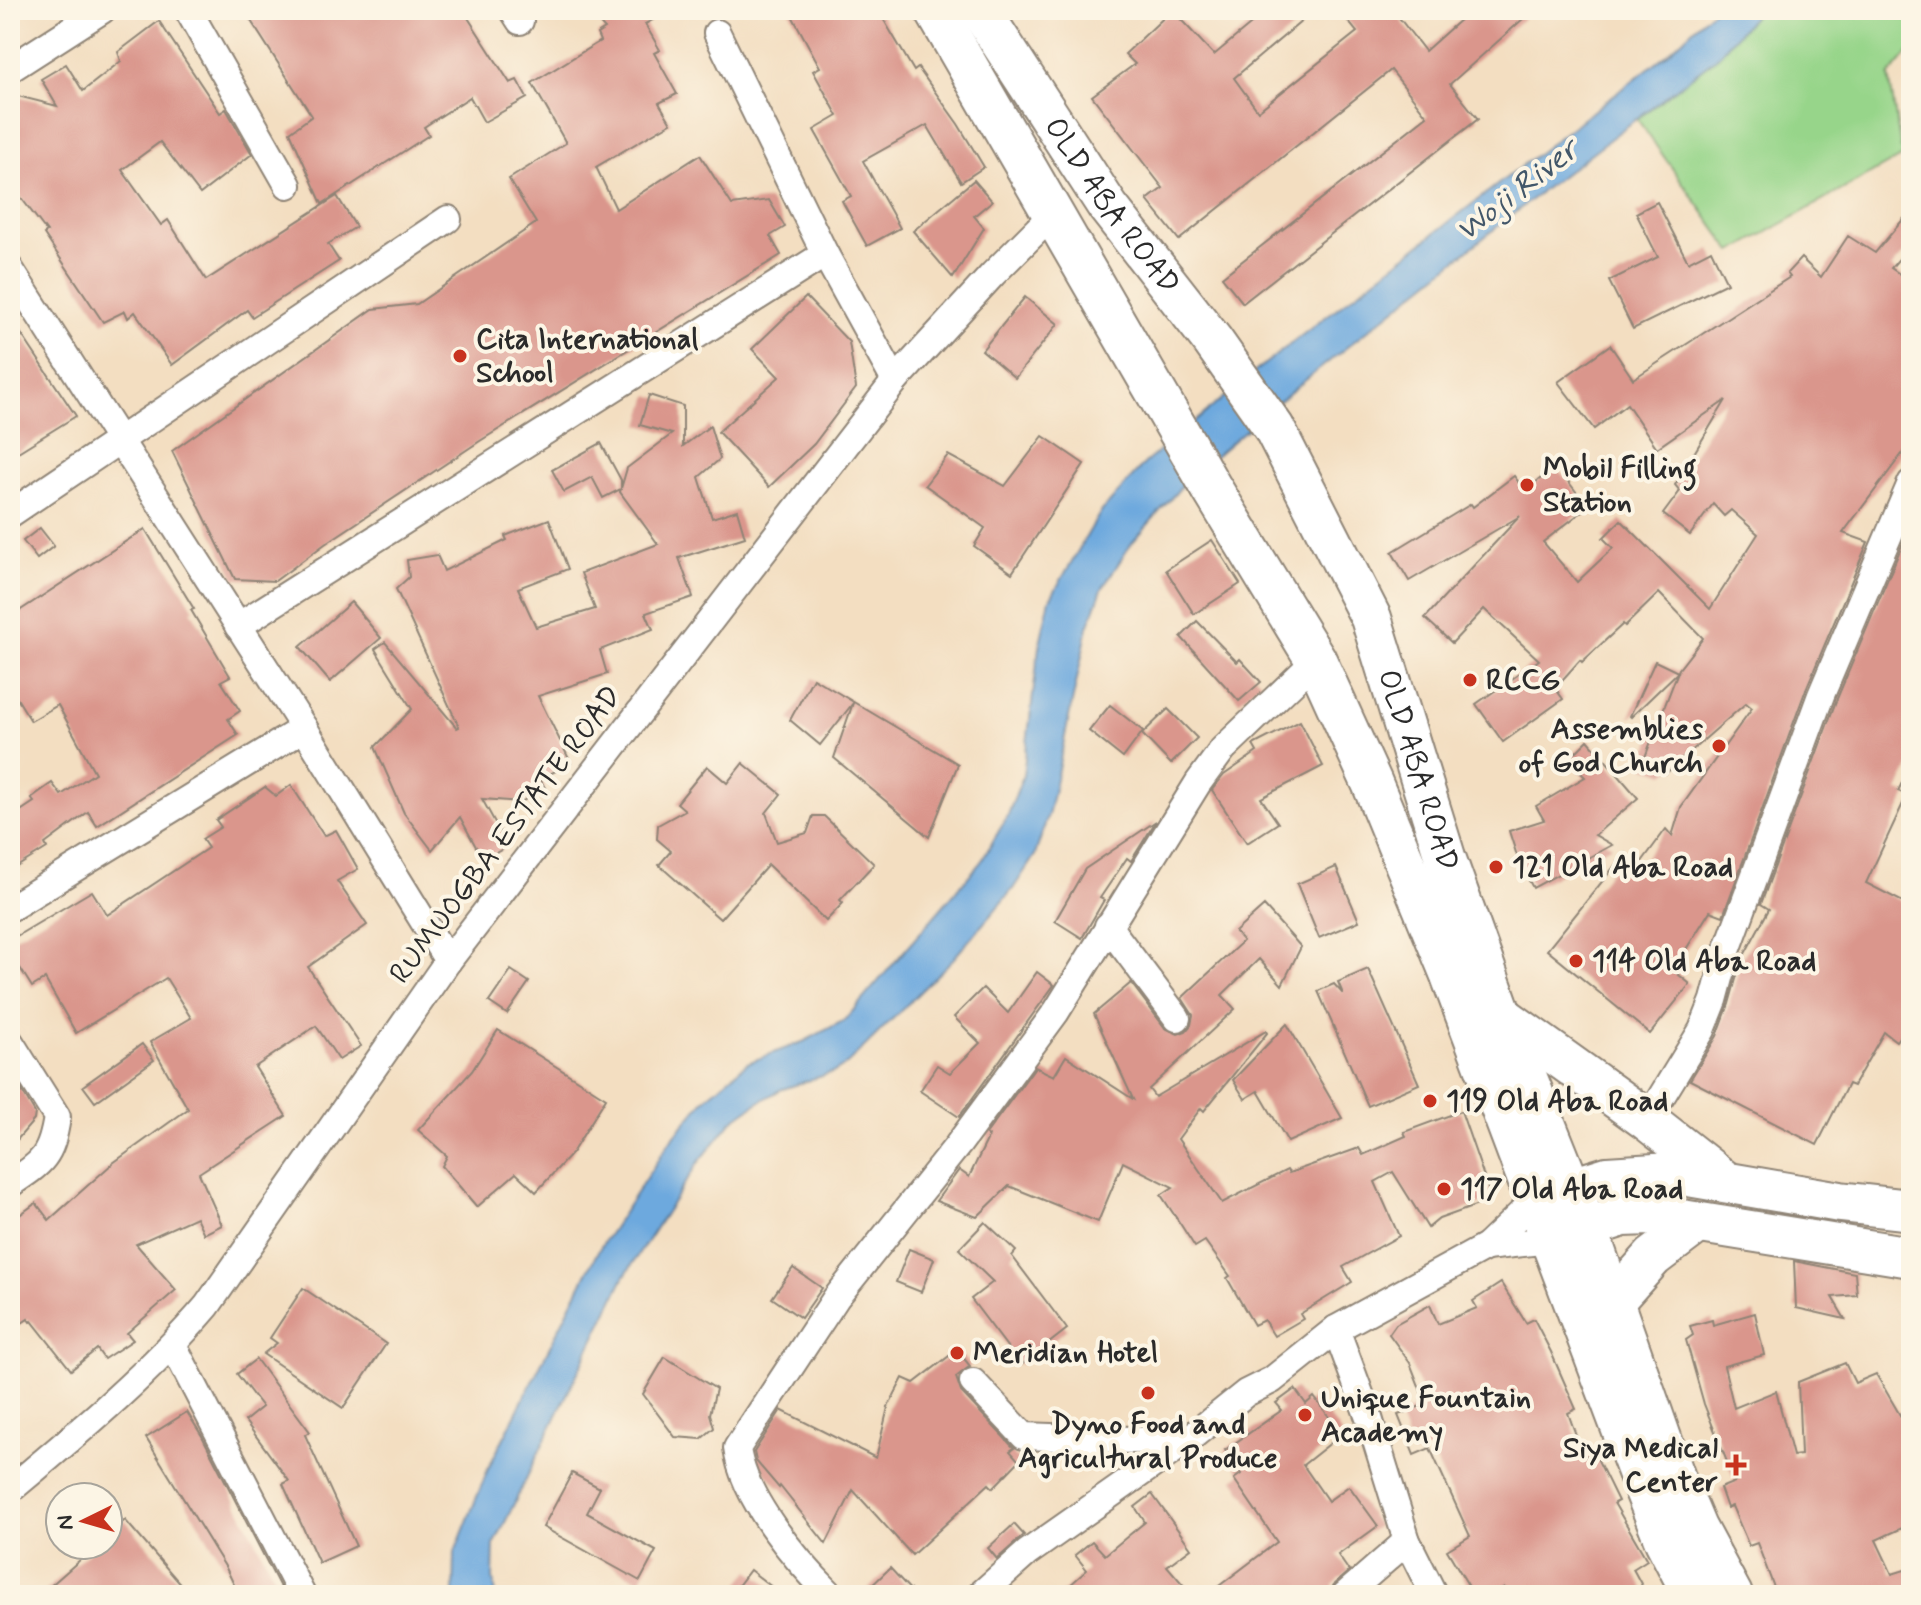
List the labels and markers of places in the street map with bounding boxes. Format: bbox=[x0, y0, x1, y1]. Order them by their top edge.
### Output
place label: Cita International School bbox=[476, 320, 699, 393]
marker: Cita International School bbox=[451, 347, 469, 365]
place label: Mobil Filling Station bbox=[1543, 449, 1697, 522]
marker: Mobil Filling Station bbox=[1518, 476, 1536, 494]
place label: RCCG bbox=[1486, 661, 1560, 700]
marker: RCCG bbox=[1461, 671, 1479, 689]
place label: Assemblies of God Church bbox=[1518, 710, 1704, 783]
marker: Assemblies of God Church bbox=[1710, 737, 1728, 755]
place label: 121 Old Aba Road bbox=[1512, 848, 1733, 887]
marker: 121 Old Aba Road bbox=[1487, 858, 1505, 876]
place label: 114 Old Aba Road bbox=[1592, 942, 1816, 981]
marker: 114 Old Aba Road bbox=[1567, 952, 1585, 970]
place label: 119 Old Aba Road bbox=[1446, 1082, 1668, 1121]
marker: 119 Old Aba Road bbox=[1421, 1092, 1439, 1110]
place label: 117 Old Aba Road bbox=[1460, 1170, 1683, 1209]
marker: 117 Old Aba Road bbox=[1435, 1180, 1453, 1198]
place label: Meridian Hotel bbox=[973, 1334, 1158, 1373]
marker: Meridian Hotel bbox=[948, 1344, 966, 1362]
place label: Unique Fountain Academy bbox=[1321, 1379, 1531, 1452]
marker: Dyno Food and Agricultural Produce bbox=[1139, 1384, 1157, 1402]
place label: Dyno Food and Agricultural Produce bbox=[1018, 1405, 1278, 1479]
marker: Unique Fountain Academy bbox=[1296, 1406, 1314, 1424]
place label: Siya Medical Center bbox=[1563, 1429, 1718, 1502]
marker: Siya Medical Center bbox=[1725, 1454, 1747, 1476]

